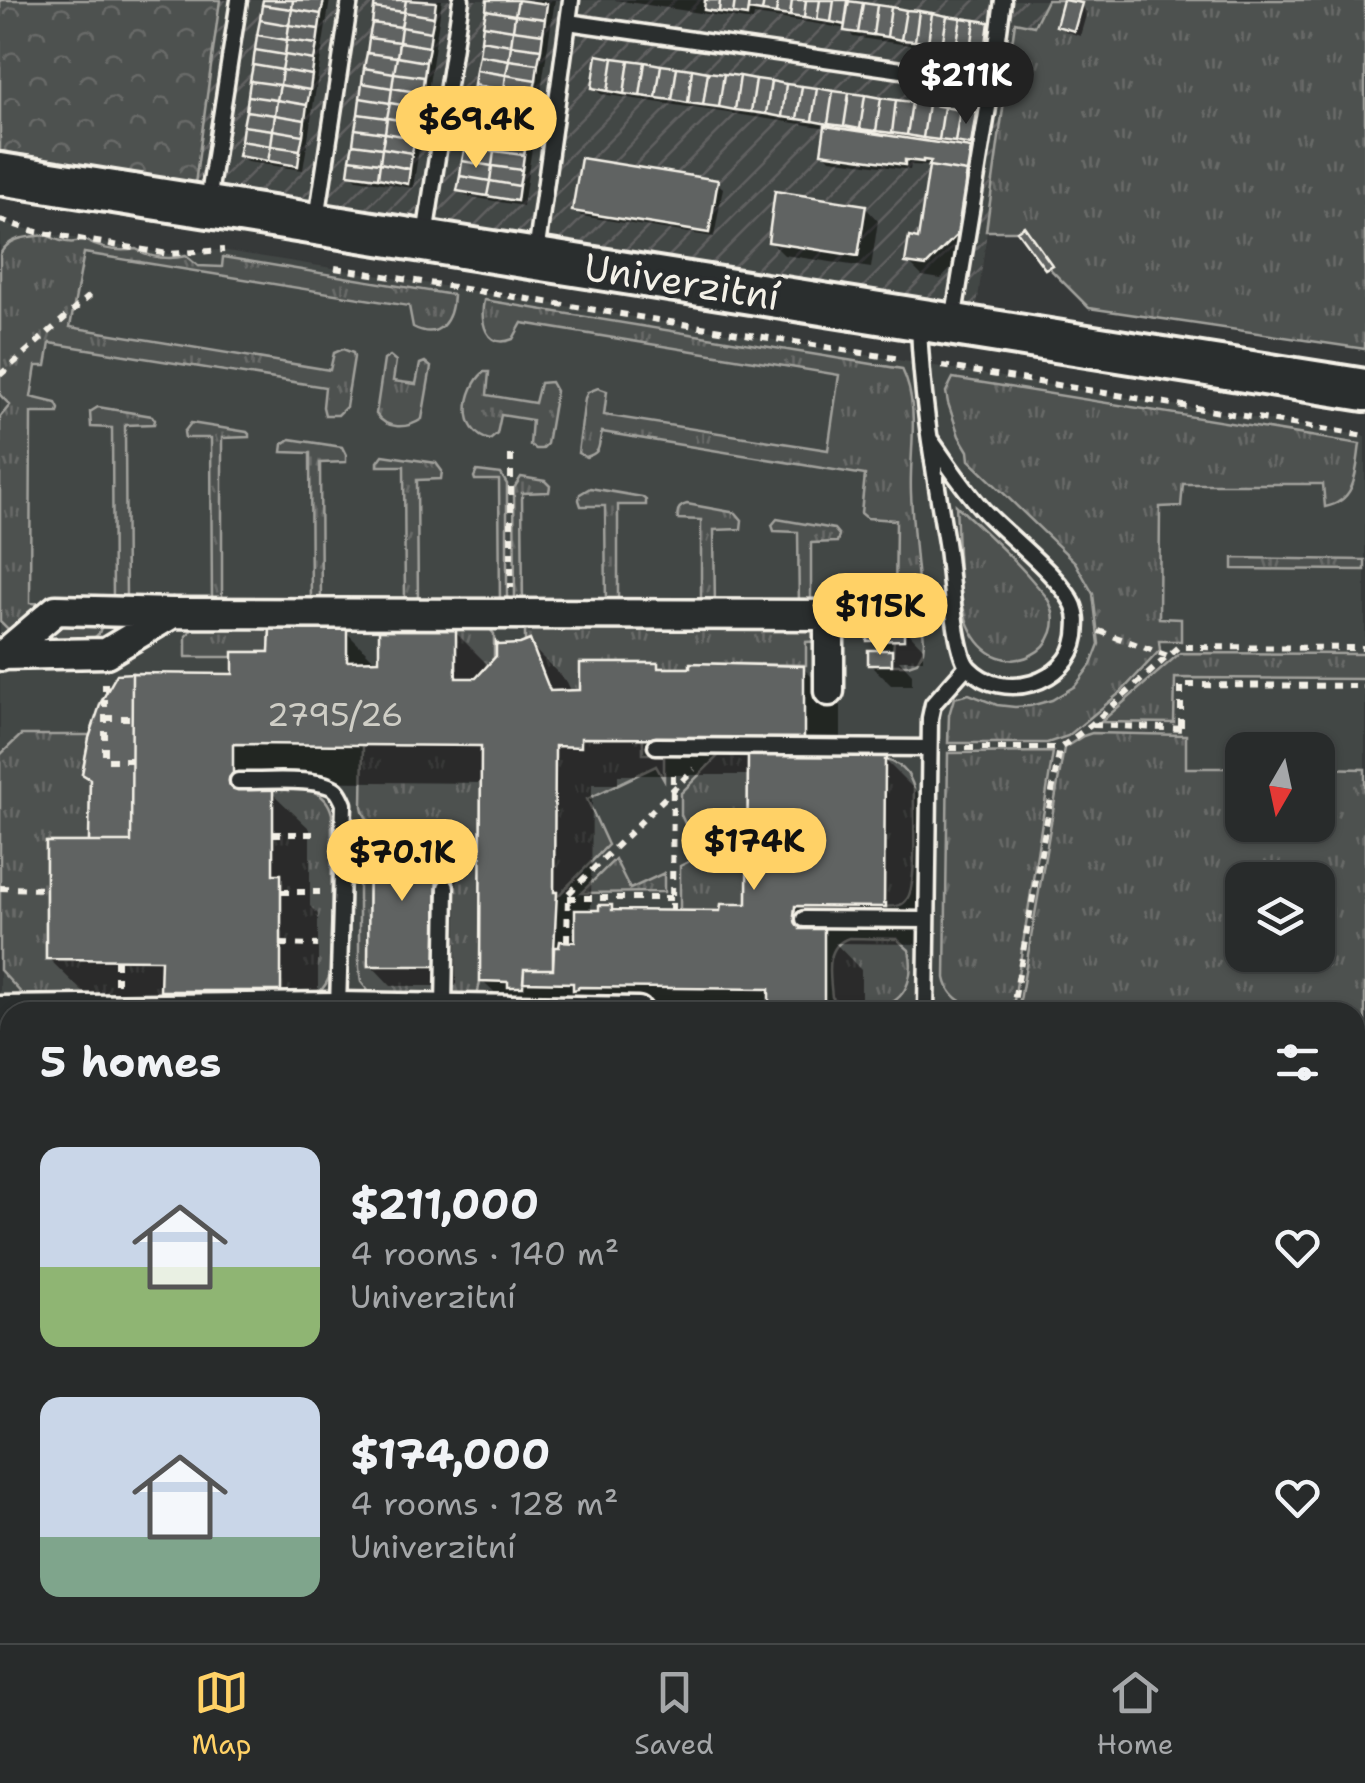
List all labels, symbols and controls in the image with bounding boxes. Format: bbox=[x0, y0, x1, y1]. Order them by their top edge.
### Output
pin: $211K bbox=[896, 42, 1036, 127]
text: $211K bbox=[920, 53, 1012, 96]
pin: $69.4K bbox=[395, 86, 557, 171]
text: $69.4K bbox=[418, 97, 534, 140]
street label: Univerzitní bbox=[581, 241, 784, 322]
pin: $115K bbox=[810, 573, 950, 658]
text: $115K bbox=[835, 584, 925, 627]
house number: 2795/26 bbox=[267, 693, 403, 736]
north arrow bbox=[1225, 732, 1335, 842]
map controls bbox=[1225, 732, 1335, 972]
pin: $174K bbox=[684, 808, 824, 893]
pin: $70.1K bbox=[321, 819, 483, 904]
text: $174K bbox=[703, 819, 805, 862]
text: $70.1K bbox=[349, 830, 455, 873]
button: layers bbox=[1225, 862, 1335, 972]
text: 5 homes bbox=[40, 1034, 221, 1090]
icon: filters bbox=[1270, 1035, 1325, 1090]
text: $211,000 bbox=[350, 1176, 539, 1232]
icon: home bbox=[120, 1187, 240, 1307]
icon: heart bbox=[1270, 1220, 1325, 1275]
text: 4 rooms · 140 m² bbox=[350, 1232, 619, 1275]
text: Univerzitní bbox=[350, 1275, 516, 1318]
text: $174,000 bbox=[350, 1426, 551, 1482]
icon: home bbox=[120, 1437, 240, 1557]
icon: heart bbox=[1270, 1470, 1325, 1525]
text: 4 rooms · 128 m² bbox=[350, 1482, 618, 1525]
text: Univerzitní bbox=[350, 1525, 516, 1568]
tab: Map bbox=[191, 1665, 251, 1763]
tab: Saved bbox=[634, 1665, 714, 1763]
tab: Home bbox=[1097, 1665, 1174, 1763]

